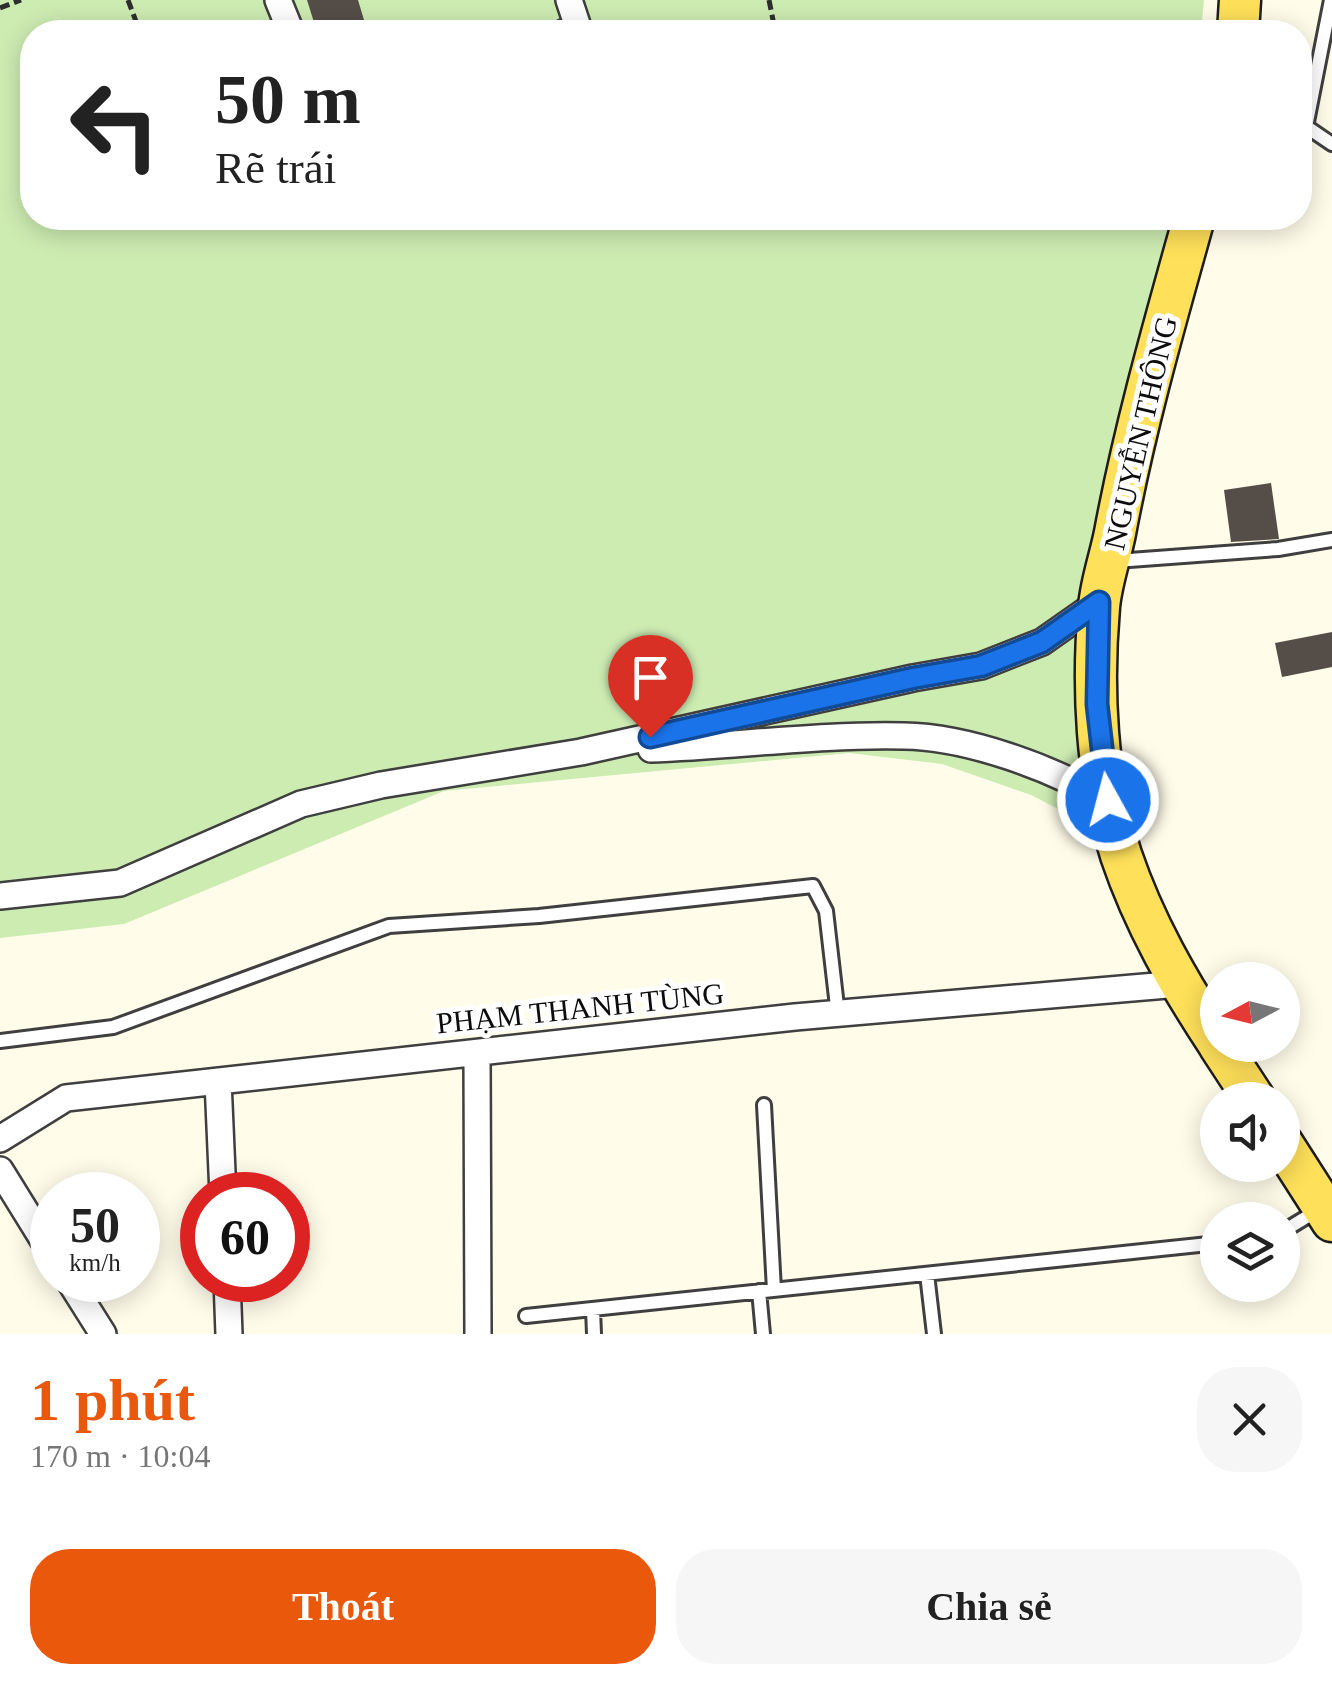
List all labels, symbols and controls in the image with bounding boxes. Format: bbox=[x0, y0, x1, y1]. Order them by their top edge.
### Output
icon: left bbox=[50, 60, 180, 190]
text: 50 m bbox=[215, 61, 361, 138]
text: Rẽ trái bbox=[215, 143, 336, 193]
street label: NGUYỄN THÔNG bbox=[1096, 313, 1183, 553]
pin bbox=[608, 635, 693, 738]
icon: arrive bbox=[623, 650, 678, 705]
position arrow bbox=[1056, 748, 1160, 852]
north arrow bbox=[1200, 962, 1300, 1062]
map controls bbox=[1200, 962, 1300, 1302]
street label: PHẠM THANH TÙNG bbox=[435, 976, 725, 1040]
button: sound bbox=[1200, 1082, 1300, 1182]
speed limit sign: 60 bbox=[180, 1172, 310, 1302]
text: 50 bbox=[70, 1197, 120, 1253]
button: layers bbox=[1200, 1202, 1300, 1302]
text: km/h bbox=[69, 1249, 121, 1276]
text: 1 phút bbox=[30, 1367, 195, 1433]
button: close bbox=[1197, 1367, 1302, 1472]
text: 170 m · 10:04 bbox=[30, 1438, 210, 1474]
button: Thoát bbox=[30, 1549, 656, 1664]
button: Chia sẻ bbox=[676, 1549, 1302, 1664]

